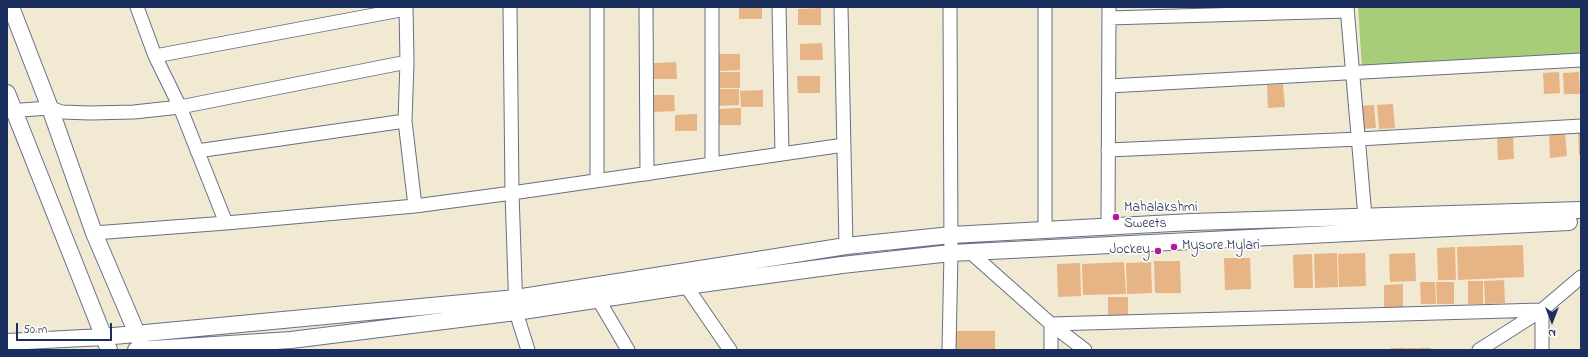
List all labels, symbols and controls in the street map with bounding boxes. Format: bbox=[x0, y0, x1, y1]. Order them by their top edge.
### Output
place label: Mahalakshmi Sweets bbox=[1124, 201, 1197, 234]
marker: Mahalakshmi Sweets bbox=[1111, 212, 1121, 222]
place label: Mysore Mylari bbox=[1182, 239, 1260, 255]
marker: Mysore Mylari bbox=[1169, 242, 1179, 252]
place label: Jockey bbox=[1109, 243, 1150, 259]
marker: Jockey bbox=[1153, 246, 1163, 256]
north arrow bbox=[1532, 301, 1572, 341]
scale bar bbox=[18, 315, 114, 341]
text: 50 m bbox=[23, 321, 47, 339]
text: N bbox=[1548, 325, 1556, 341]

